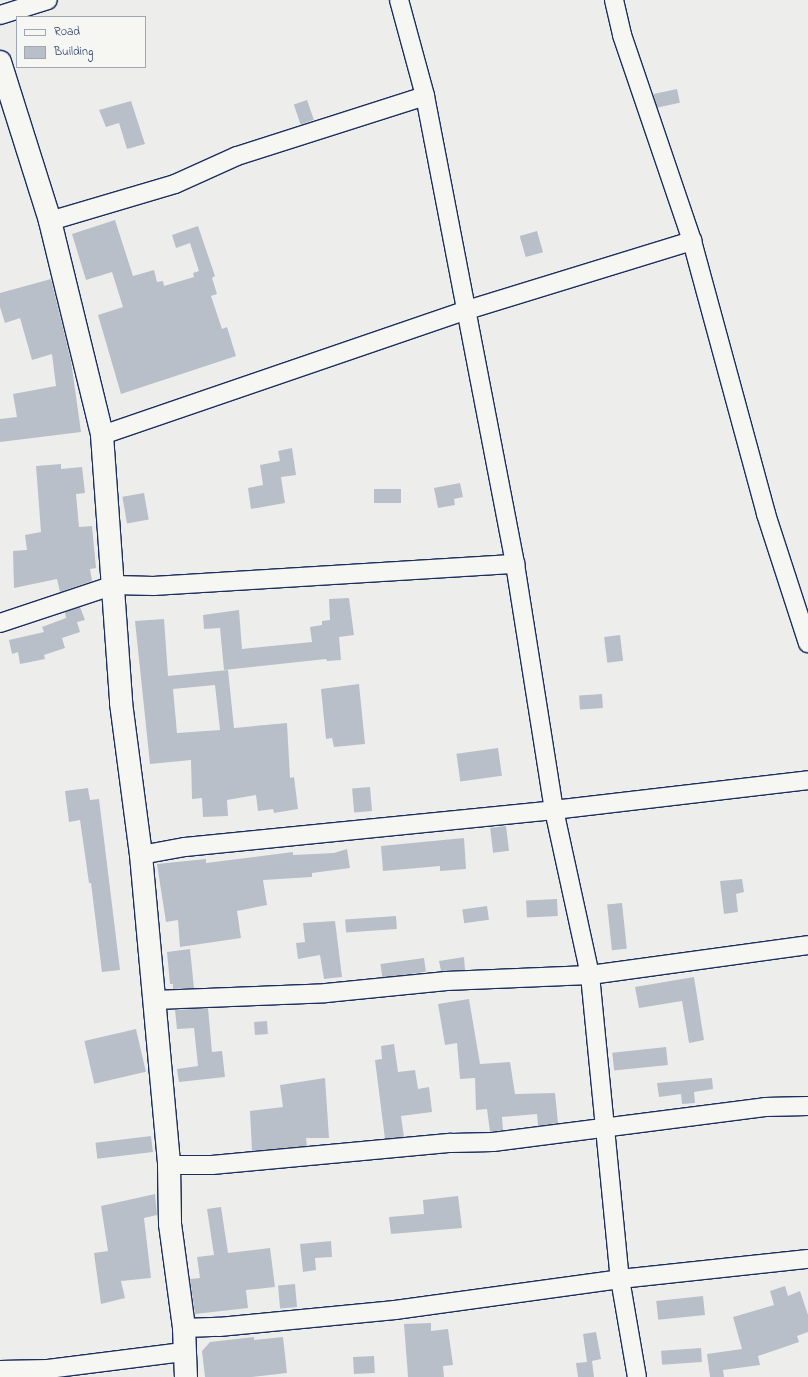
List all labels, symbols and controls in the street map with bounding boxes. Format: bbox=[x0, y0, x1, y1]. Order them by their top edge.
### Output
legend bbox=[16, 16, 146, 68]
text: Road bbox=[54, 23, 80, 41]
text: Building bbox=[54, 43, 93, 61]

